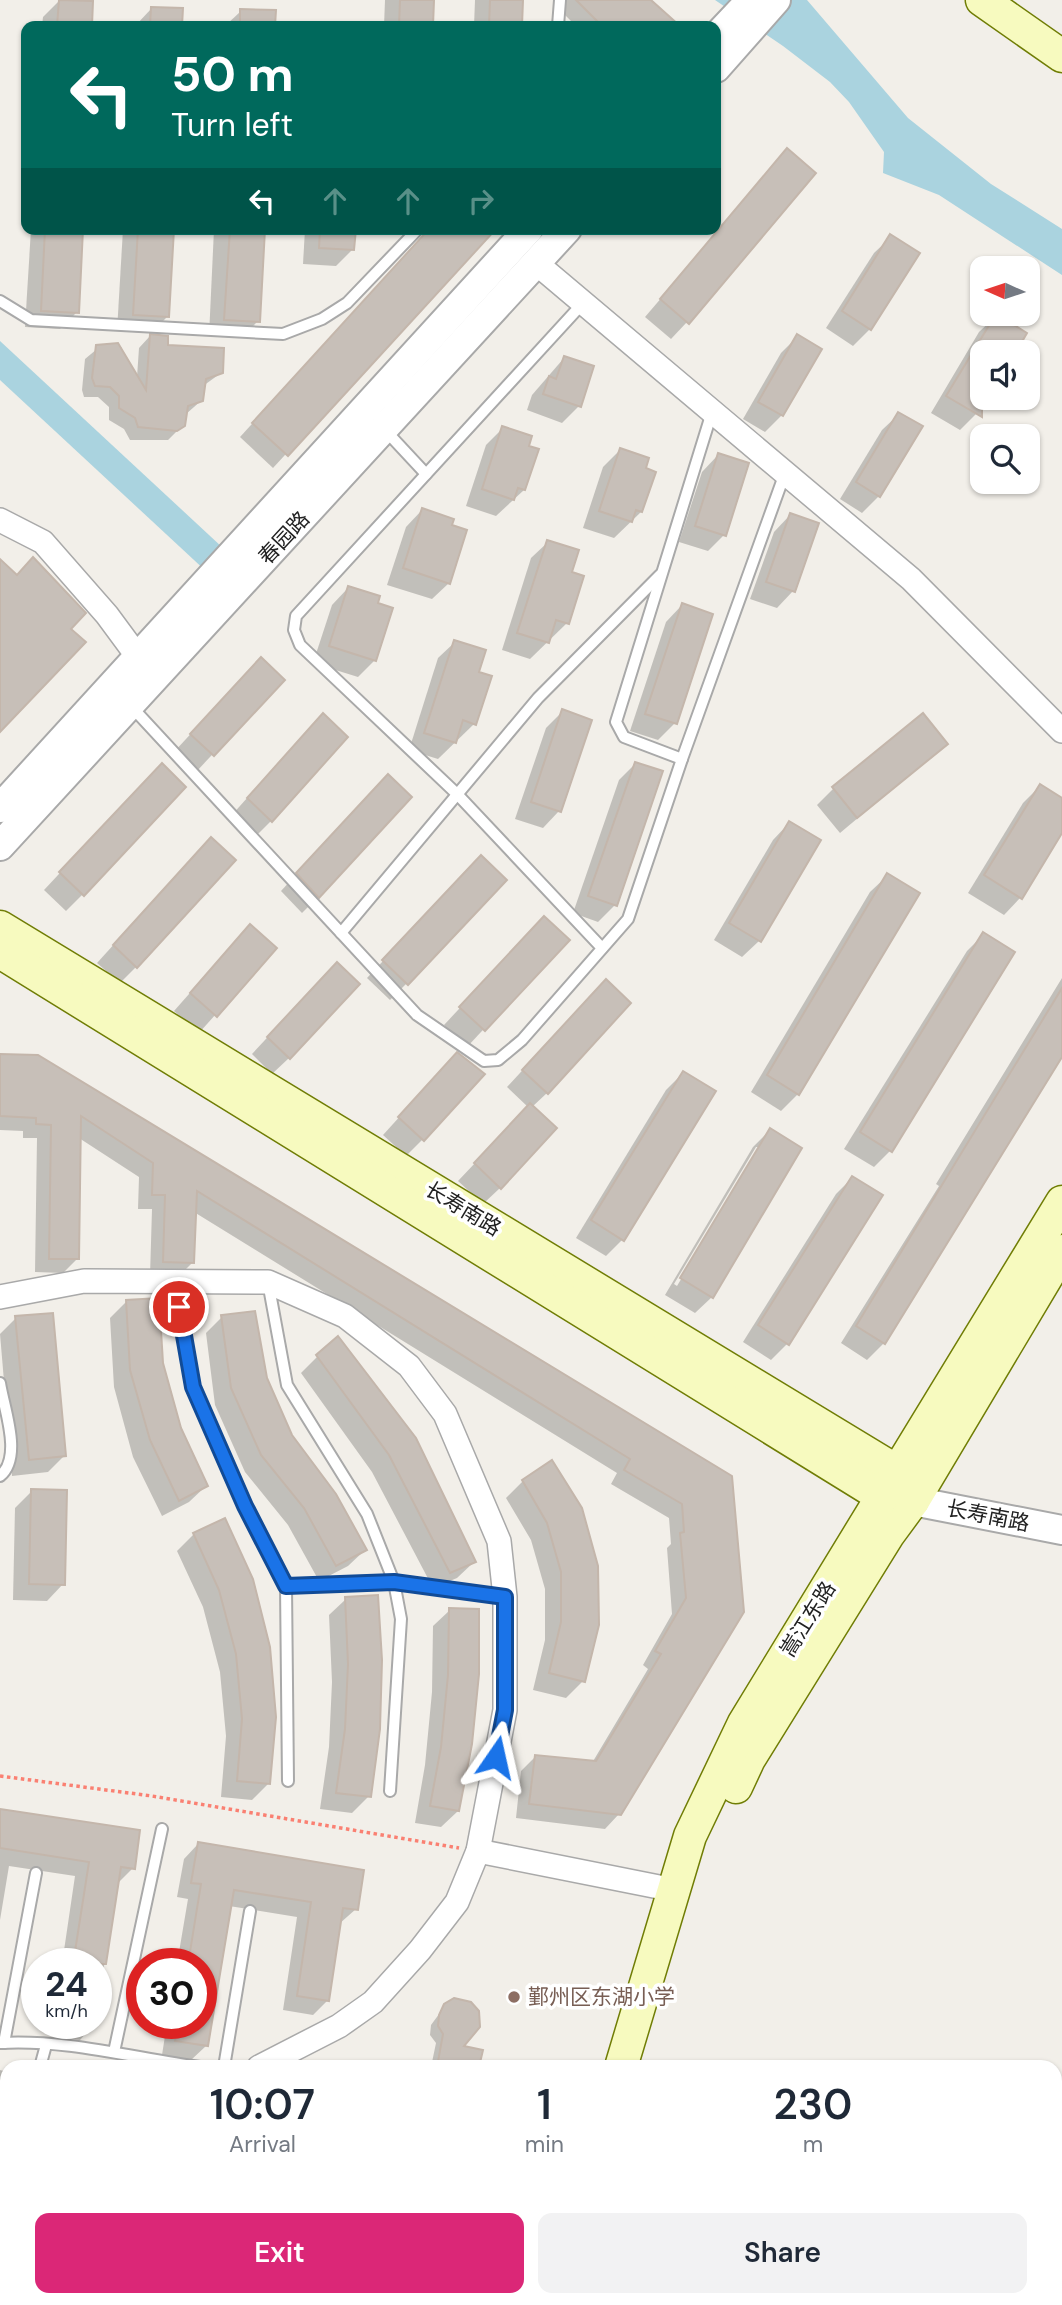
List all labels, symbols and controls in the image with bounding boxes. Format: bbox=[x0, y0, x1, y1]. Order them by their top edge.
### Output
text: 50 m bbox=[171, 42, 294, 106]
icon: left bbox=[56, 49, 147, 140]
text: Turn left bbox=[171, 104, 293, 146]
icon: left bbox=[243, 182, 281, 220]
icon: ahead bbox=[316, 182, 354, 220]
icon: ahead bbox=[389, 182, 427, 220]
icon: right bbox=[462, 182, 500, 220]
north arrow bbox=[970, 256, 1040, 326]
map controls bbox=[970, 256, 1040, 494]
button: sound bbox=[970, 340, 1040, 410]
button: search bbox=[970, 424, 1040, 494]
street label: 春园路 bbox=[252, 505, 316, 571]
street label: 长寿南路 bbox=[420, 1175, 506, 1243]
pin bbox=[149, 1277, 209, 1337]
icon: arrive bbox=[160, 1288, 198, 1326]
street label: 长寿南路 bbox=[944, 1494, 1032, 1538]
street label: 嵩江东路 bbox=[774, 1576, 842, 1662]
position arrow bbox=[459, 1720, 533, 1794]
speed limit sign: 30 bbox=[126, 1948, 217, 2039]
text: 24 bbox=[45, 1961, 88, 2007]
place label: 鄞州区东湖小学 bbox=[528, 1983, 675, 2011]
marker: 鄞州区东湖小学 bbox=[506, 1989, 522, 2005]
text: km/h bbox=[45, 1999, 88, 2023]
text: 10:07 bbox=[210, 2077, 315, 2132]
text: 1 bbox=[537, 2077, 552, 2132]
text: 230 bbox=[774, 2077, 852, 2132]
text: Arrival bbox=[229, 2129, 296, 2159]
text: min bbox=[525, 2129, 564, 2159]
text: m bbox=[803, 2129, 823, 2159]
button: Exit bbox=[35, 2213, 524, 2293]
button: Share bbox=[538, 2213, 1027, 2293]

